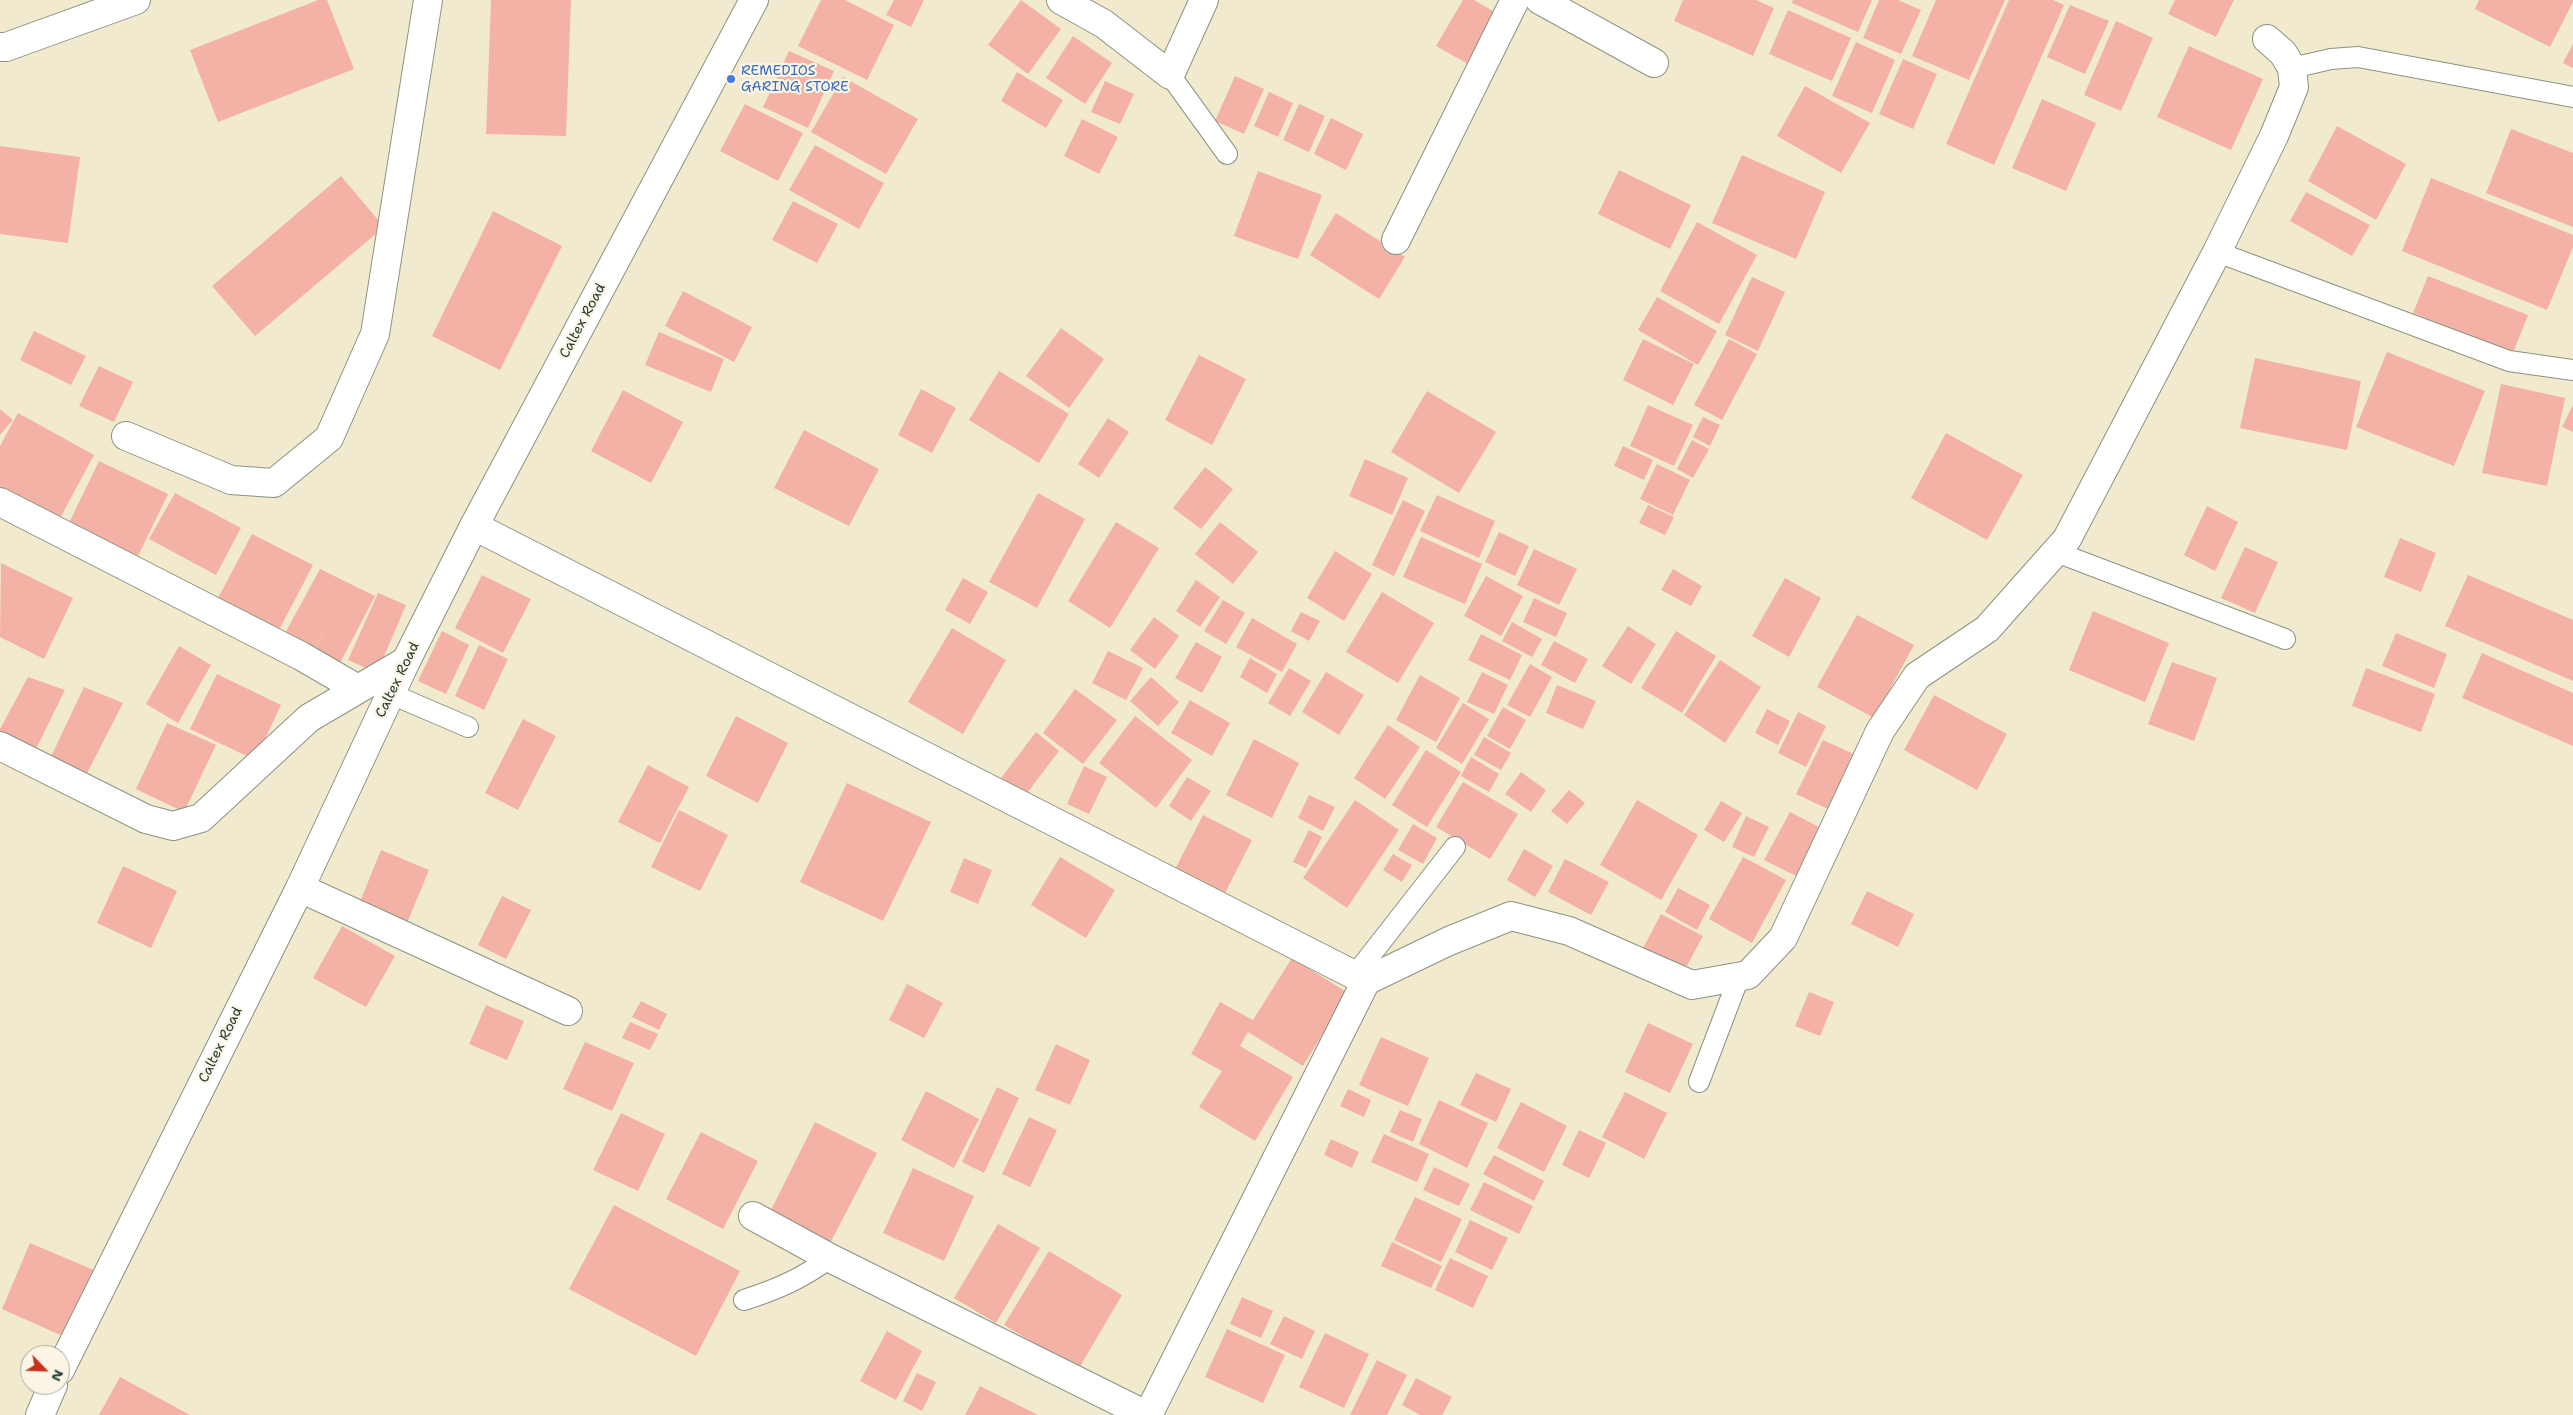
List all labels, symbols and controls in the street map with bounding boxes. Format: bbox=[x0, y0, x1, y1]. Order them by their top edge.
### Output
place label: REMEDIOS GARING STORE bbox=[741, 63, 849, 95]
marker: REMEDIOS GARING STORE bbox=[725, 73, 737, 85]
street label: Caltex Road bbox=[556, 281, 610, 361]
street label: Caltex Road bbox=[372, 639, 424, 721]
street label: Caltex Road bbox=[195, 1004, 247, 1086]
north arrow bbox=[20, 1345, 70, 1395]
text: N bbox=[47, 1367, 68, 1384]

